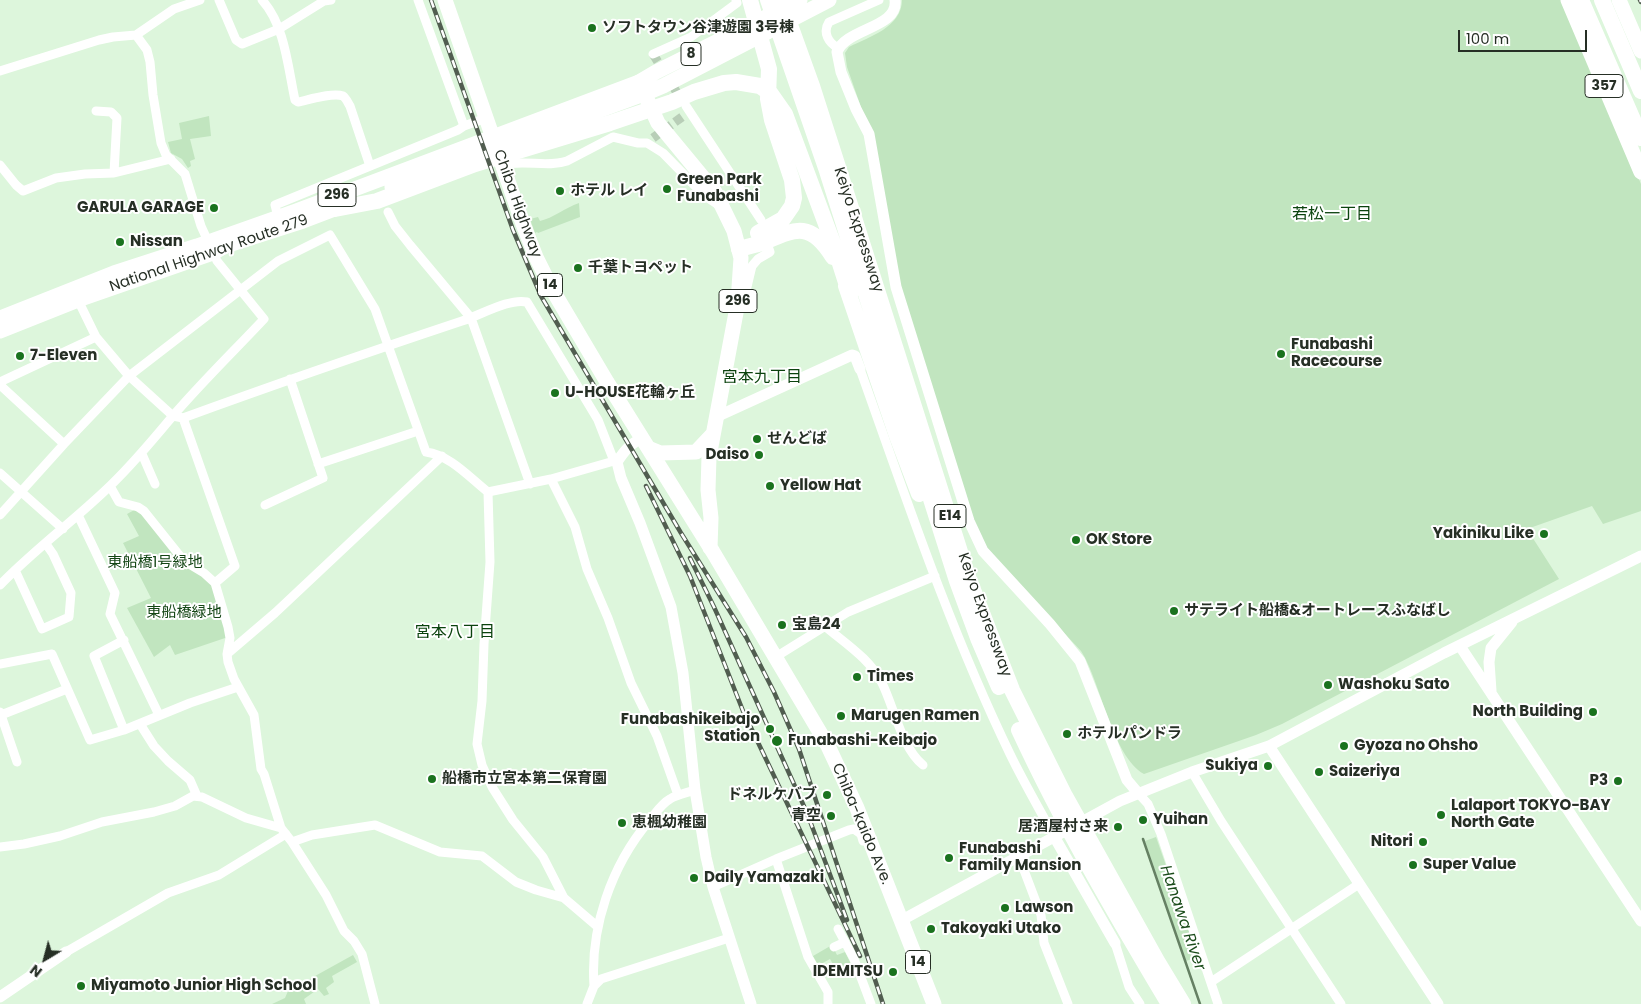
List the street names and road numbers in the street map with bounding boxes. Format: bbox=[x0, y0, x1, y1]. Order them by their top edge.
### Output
road number: 8 bbox=[681, 42, 701, 66]
road number: 357 bbox=[1585, 74, 1623, 98]
street label: Chiba Highway bbox=[489, 147, 545, 261]
street label: Keiyo Expressway bbox=[829, 165, 887, 295]
road number: 296 bbox=[318, 184, 356, 206]
street label: National Highway Route 279 bbox=[107, 211, 311, 297]
road number: 14 bbox=[538, 274, 562, 296]
road number: 296 bbox=[719, 290, 757, 312]
road number: E14 bbox=[934, 504, 966, 528]
street label: Keiyo Expressway bbox=[953, 551, 1015, 679]
street label: Chiba-kaido Ave. bbox=[827, 761, 895, 887]
road number: 14 bbox=[906, 950, 930, 974]

